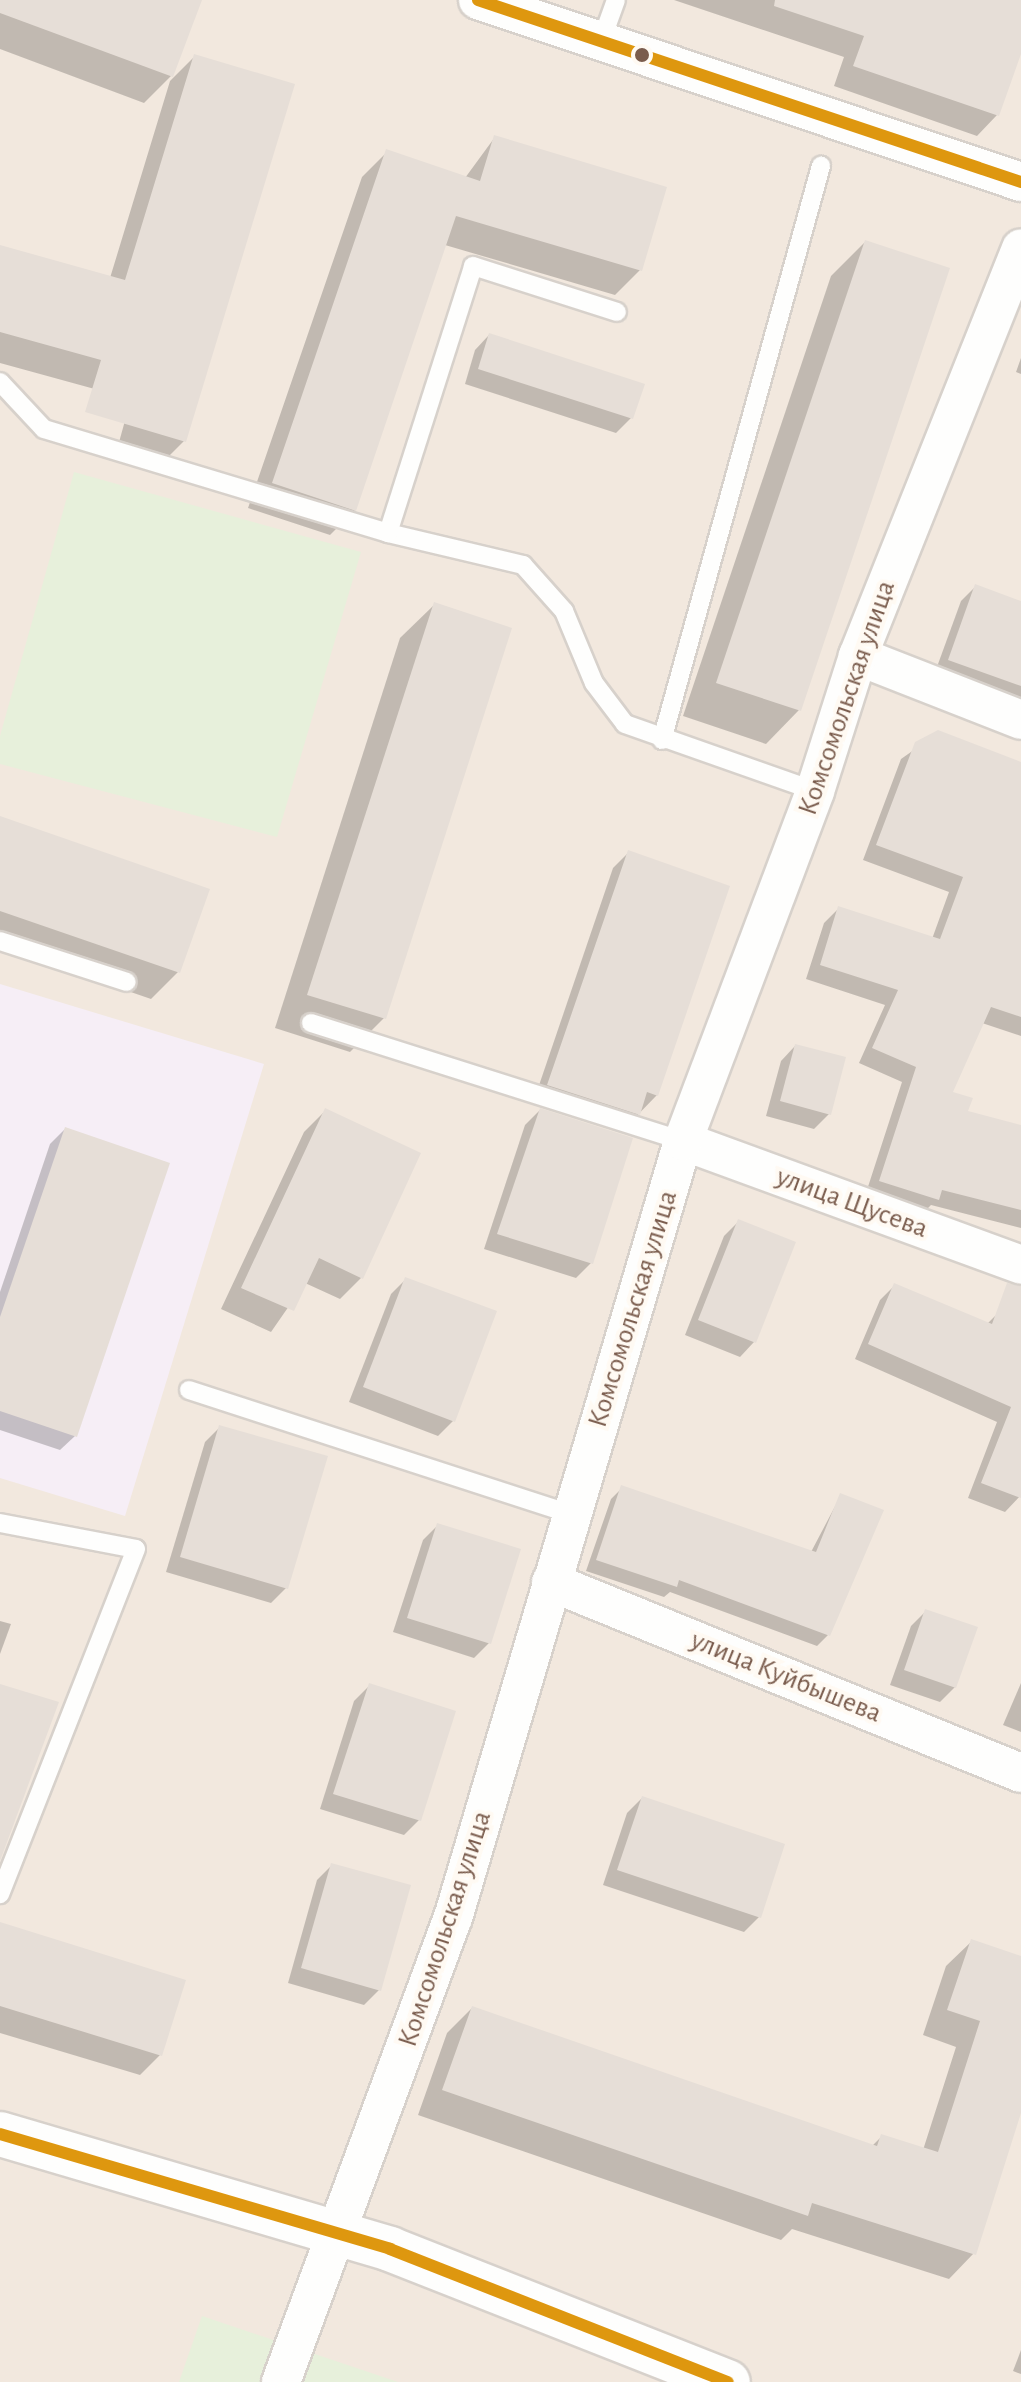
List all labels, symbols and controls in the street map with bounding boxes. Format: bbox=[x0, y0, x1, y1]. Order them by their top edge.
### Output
unlabelled marker bbox=[634, 47, 650, 63]
street label: Комсомольская улица bbox=[791, 576, 903, 820]
street label: улица Щусева bbox=[772, 1160, 932, 1246]
street label: Комсомольская улица bbox=[581, 1186, 685, 1432]
street label: улица Куйбышева bbox=[686, 1624, 886, 1730]
street label: Комсомольская улица bbox=[391, 1807, 499, 2051]

